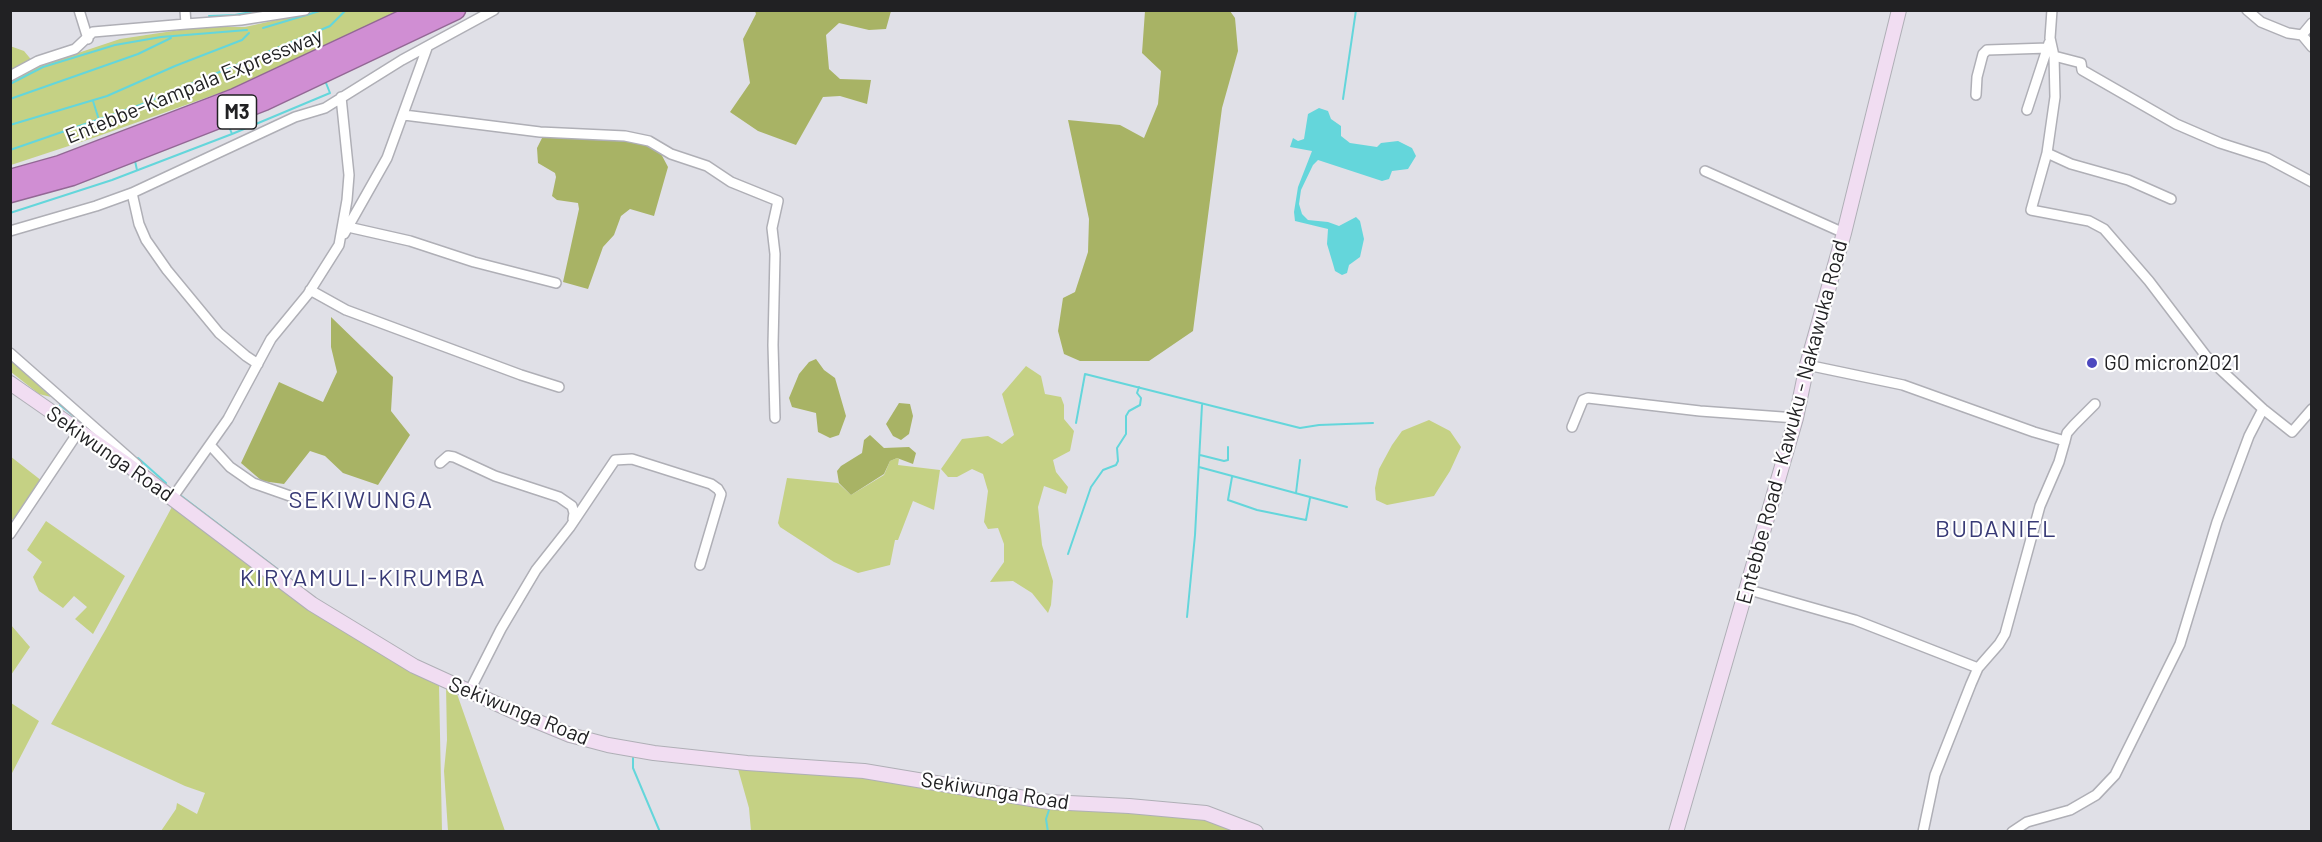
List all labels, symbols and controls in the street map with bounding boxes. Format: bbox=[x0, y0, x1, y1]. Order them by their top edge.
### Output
street label: Entebbe-Kampala Expressway bbox=[62, 23, 326, 149]
road number: M3 bbox=[218, 95, 256, 129]
street label: Entebbe Road - Kawuku - Nakawuka Road bbox=[1731, 237, 1853, 607]
place label: GO micron2021 bbox=[2104, 350, 2240, 376]
marker: GO micron2021 bbox=[2085, 356, 2099, 370]
street label: Sekiwunga Road bbox=[41, 401, 179, 507]
district label: SEKIWUNGA bbox=[288, 486, 434, 514]
district label: BUDANIEL bbox=[1935, 515, 2057, 543]
district label: KIRYAMULI-KIRUMBA bbox=[240, 564, 486, 592]
street label: Sekiwunga Road bbox=[445, 671, 593, 751]
street label: Sekiwunga Road bbox=[919, 767, 1071, 815]

